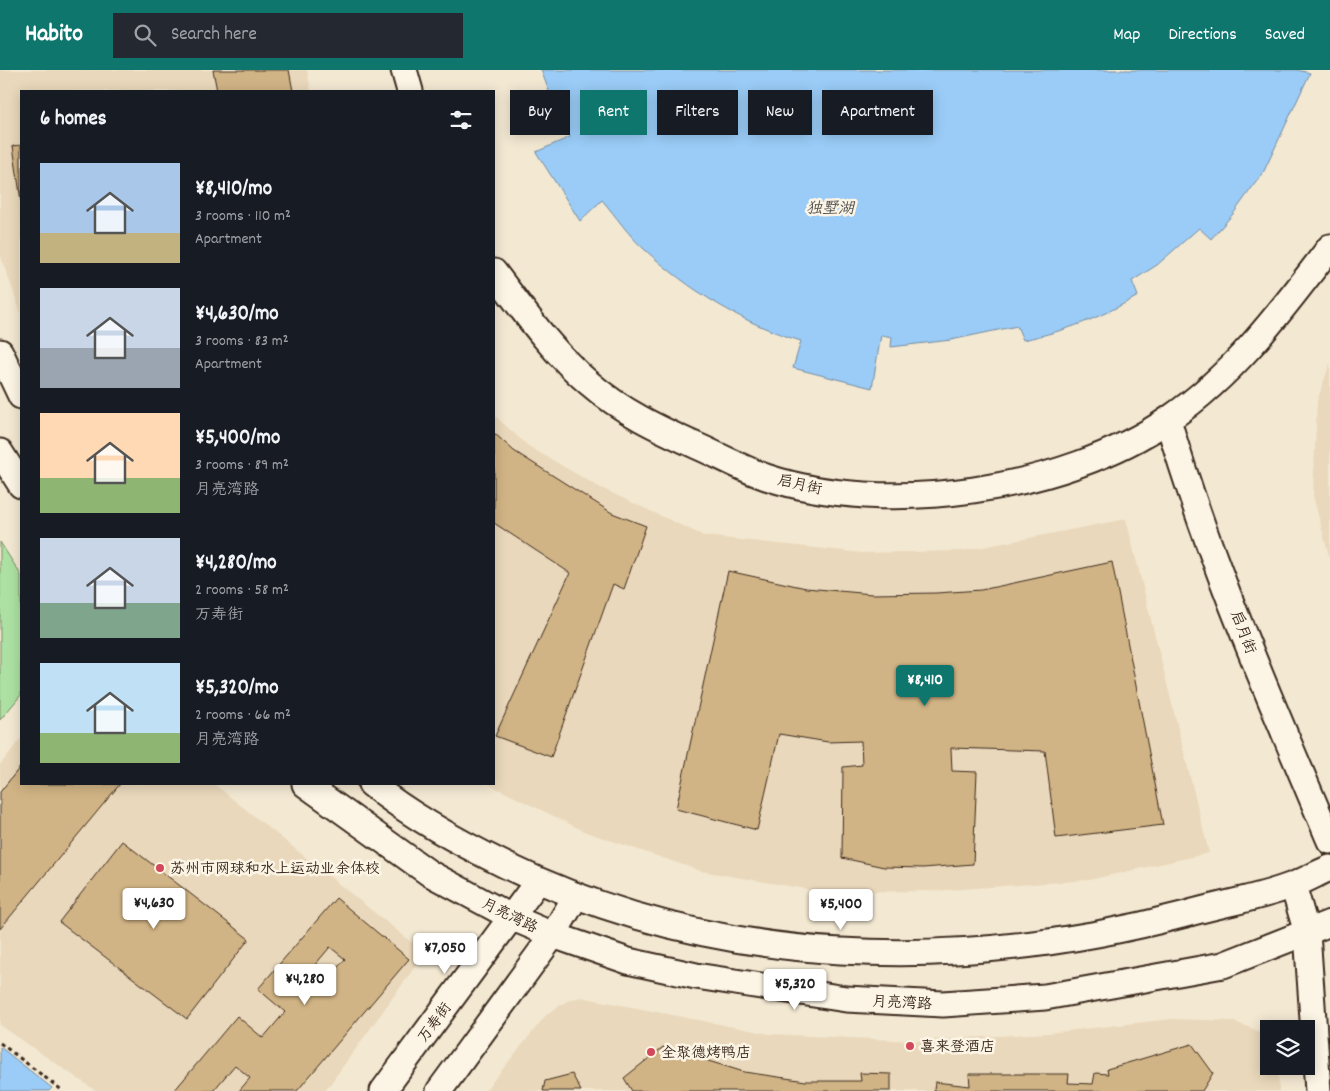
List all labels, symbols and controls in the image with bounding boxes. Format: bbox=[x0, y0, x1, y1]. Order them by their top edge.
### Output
search box bbox=[113, 13, 463, 58]
text: Habito bbox=[25, 18, 83, 52]
icon: search bbox=[131, 21, 159, 49]
text: Search here bbox=[171, 22, 257, 49]
text: Map bbox=[1113, 23, 1140, 48]
text: Directions bbox=[1168, 23, 1237, 48]
text: Saved bbox=[1265, 23, 1305, 48]
chip: Buy bbox=[510, 90, 570, 135]
chip: Rent bbox=[580, 90, 647, 135]
chip: Filters bbox=[657, 90, 738, 135]
chip: New bbox=[748, 90, 812, 135]
chip: Apartment bbox=[822, 90, 933, 135]
text: 6 homes bbox=[40, 105, 107, 135]
icon: filters bbox=[447, 106, 475, 134]
text: ¥8,410/mo bbox=[195, 175, 272, 205]
icon: home bbox=[80, 183, 140, 243]
water label: 独墅湖 bbox=[806, 198, 856, 221]
text: 3 rooms · 110 m² bbox=[195, 205, 291, 228]
text: Apartment bbox=[195, 228, 262, 251]
text: ¥4,630/mo bbox=[195, 300, 279, 330]
icon: home bbox=[80, 308, 140, 368]
text: 3 rooms · 83 m² bbox=[195, 330, 289, 353]
text: Apartment bbox=[195, 353, 262, 376]
text: ¥5,400/mo bbox=[195, 424, 280, 454]
icon: home bbox=[80, 433, 140, 493]
text: 3 rooms · 89 m² bbox=[195, 454, 289, 477]
street label: 启月街 bbox=[775, 470, 824, 502]
text: 月亮湾路 bbox=[195, 479, 259, 502]
text: ¥4,280/mo bbox=[195, 549, 277, 579]
icon: home bbox=[80, 558, 140, 618]
text: 2 rooms · 58 m² bbox=[195, 579, 289, 602]
text: 万寿街 bbox=[195, 604, 243, 627]
street label: 启月街 bbox=[1224, 608, 1260, 658]
pin: ¥8,410 bbox=[884, 664, 966, 707]
text: ¥8,410 bbox=[907, 669, 943, 692]
text: ¥5,320/mo bbox=[195, 674, 279, 704]
icon: home bbox=[80, 683, 140, 743]
text: 2 rooms · 66 m² bbox=[195, 704, 291, 727]
text: 月亮湾路 bbox=[195, 729, 259, 752]
place label: 苏州市网球和水上运动业余体校 bbox=[170, 859, 380, 881]
marker: 苏州市网球和水上运动业余体校 bbox=[154, 862, 166, 874]
pin: ¥4,630 bbox=[113, 888, 195, 930]
pin: ¥5,400 bbox=[800, 888, 882, 931]
text: ¥4,630 bbox=[133, 892, 175, 915]
text: ¥5,400 bbox=[820, 893, 862, 916]
street label: 月亮湾路 bbox=[477, 894, 541, 940]
pin: ¥7,050 bbox=[404, 932, 486, 975]
text: ¥7,050 bbox=[424, 937, 466, 960]
pin: ¥4,280 bbox=[264, 964, 346, 1006]
text: ¥4,280 bbox=[285, 968, 325, 991]
pin: ¥5,320 bbox=[754, 968, 836, 1011]
text: ¥5,320 bbox=[774, 973, 816, 996]
street label: 月亮湾路 bbox=[871, 991, 932, 1017]
street label: 万寿街 bbox=[413, 999, 458, 1048]
map controls bbox=[1260, 1020, 1315, 1075]
button: layers bbox=[1260, 1020, 1315, 1075]
place label: 喜来登酒店 bbox=[920, 1037, 995, 1059]
marker: 喜来登酒店 bbox=[904, 1040, 916, 1052]
place label: 全聚德烤鸭店 bbox=[661, 1043, 751, 1065]
marker: 全聚德烤鸭店 bbox=[645, 1046, 657, 1058]

